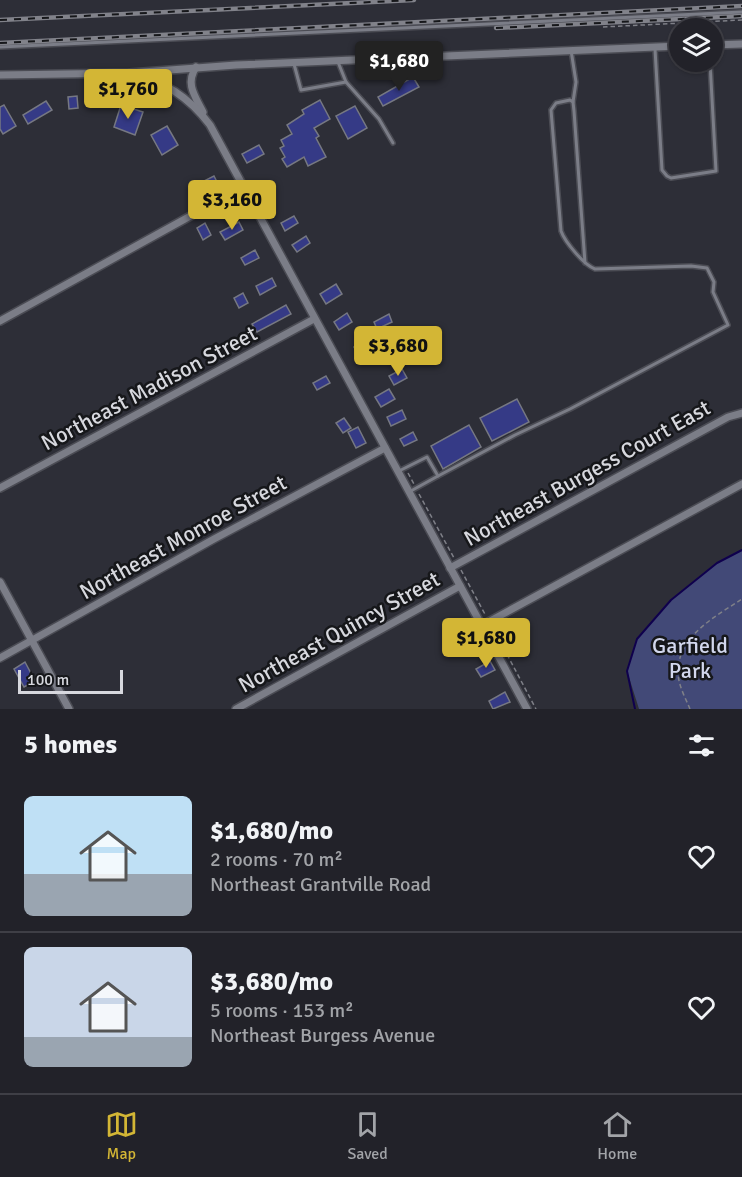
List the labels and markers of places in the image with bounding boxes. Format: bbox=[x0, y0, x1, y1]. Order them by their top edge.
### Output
pin: $1,680 bbox=[350, 41, 448, 92]
pin: $1,760 bbox=[79, 69, 177, 120]
pin: $3,160 bbox=[183, 180, 281, 231]
pin: $3,680 bbox=[349, 326, 447, 377]
pin: $1,680 bbox=[437, 618, 535, 669]

